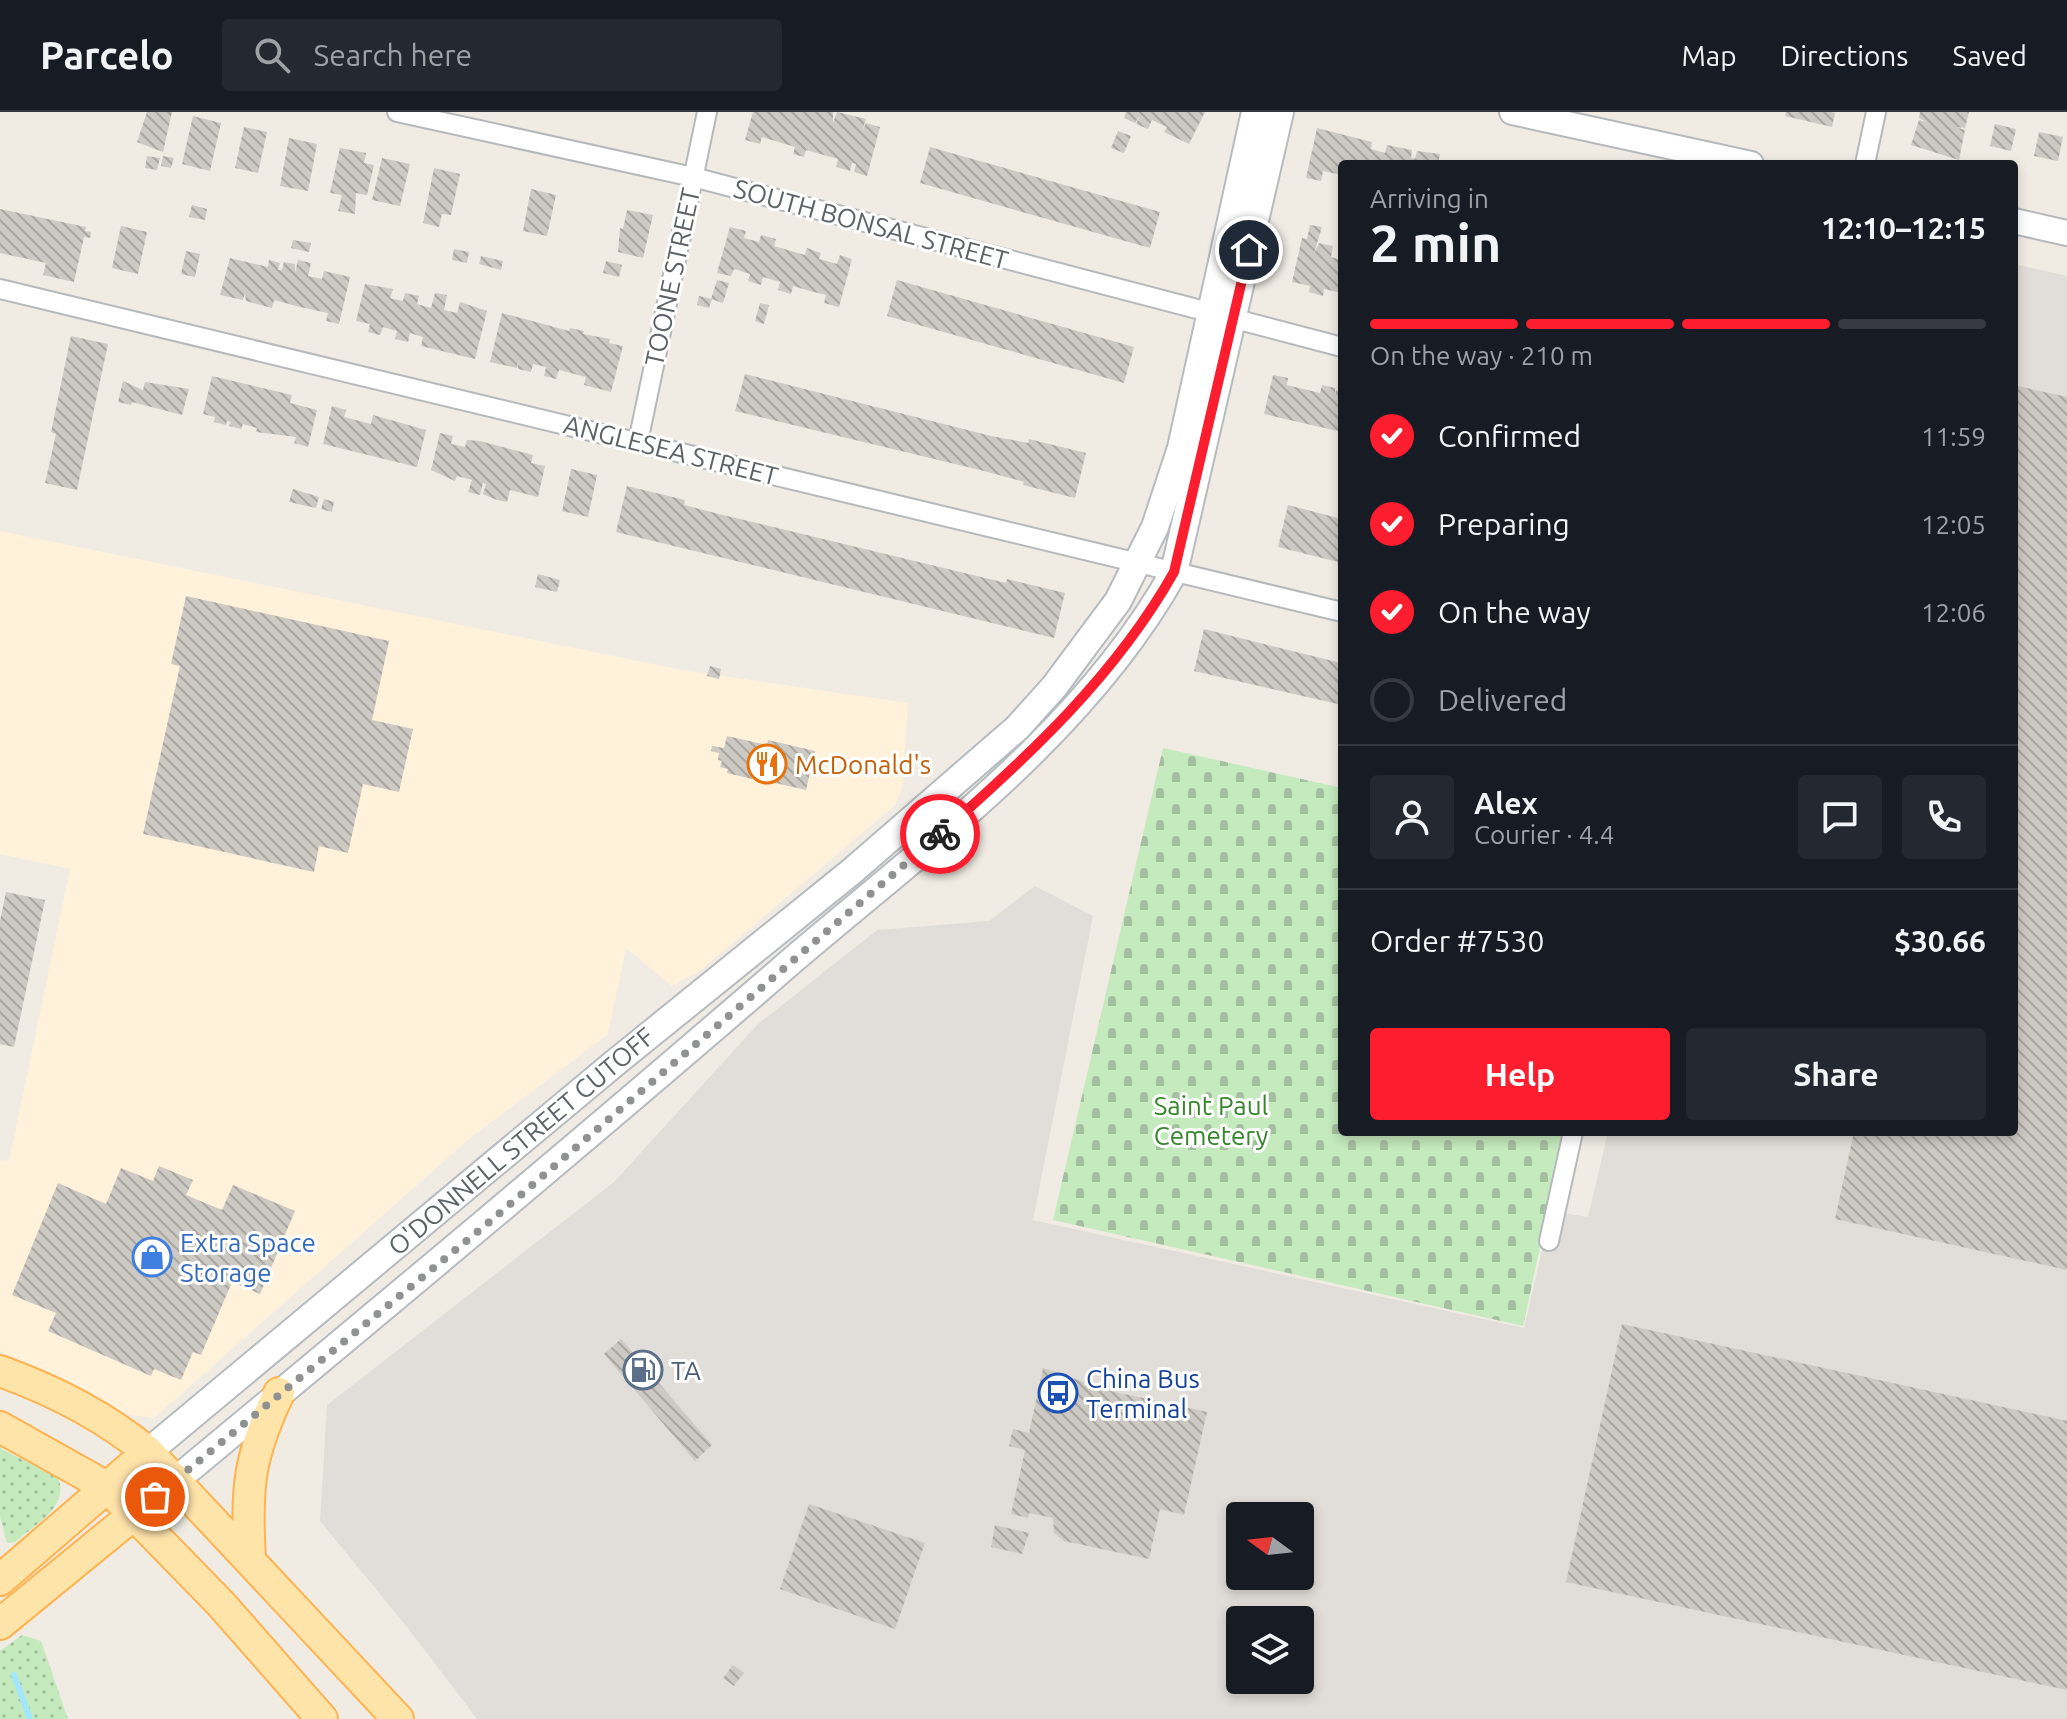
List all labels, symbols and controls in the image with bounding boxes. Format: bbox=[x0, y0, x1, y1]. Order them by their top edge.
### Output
search box bbox=[222, 19, 782, 91]
icon: search bbox=[250, 33, 294, 77]
text: Parcelo bbox=[40, 34, 174, 76]
text: Search here bbox=[314, 38, 472, 72]
text: Map bbox=[1681, 40, 1737, 71]
text: Directions bbox=[1781, 40, 1908, 71]
text: Saved bbox=[1952, 40, 2027, 71]
street label: SOUTH BONSAL STREET bbox=[731, 173, 1011, 275]
text: Arriving in bbox=[1370, 184, 1489, 213]
street label: TOONE STREET bbox=[639, 185, 705, 369]
text: 12:10–12:15 bbox=[1821, 211, 1986, 245]
text: 2 min bbox=[1370, 214, 1501, 272]
pin bbox=[1215, 216, 1283, 284]
icon: home bbox=[1227, 228, 1271, 272]
text: On the way · 210 m bbox=[1370, 341, 1593, 370]
street label: ANGLESEA STREET bbox=[561, 409, 781, 491]
icon: check bbox=[1370, 414, 1414, 458]
text: Confirmed bbox=[1438, 419, 1581, 453]
text: 11:59 bbox=[1921, 422, 1986, 451]
icon: check bbox=[1370, 502, 1414, 546]
text: Preparing bbox=[1438, 507, 1570, 541]
text: 12:05 bbox=[1921, 510, 1986, 539]
icon: check bbox=[1370, 590, 1414, 634]
text: On the way bbox=[1438, 595, 1591, 629]
text: 12:06 bbox=[1921, 598, 1986, 627]
text: Delivered bbox=[1438, 683, 1567, 717]
restaurant icon: McDonald's bbox=[746, 743, 788, 785]
place label: McDonald's bbox=[795, 750, 931, 779]
button: person bbox=[1370, 775, 1454, 859]
button: chat bbox=[1798, 775, 1882, 859]
button: phone bbox=[1902, 775, 1986, 859]
text: Alex bbox=[1474, 786, 1538, 820]
courier bbox=[900, 794, 980, 874]
icon: bike bbox=[918, 812, 962, 856]
text: Courier · 4.4 bbox=[1474, 820, 1614, 849]
text: Order #7530 bbox=[1370, 924, 1544, 958]
text: $30.66 bbox=[1894, 924, 1986, 958]
street label: O'DONNELL STREET CUTOFF bbox=[382, 1021, 660, 1261]
button: Help bbox=[1370, 1028, 1670, 1120]
button: Share bbox=[1686, 1028, 1986, 1120]
park label: Saint Paul Cemetery bbox=[1154, 1091, 1269, 1150]
place label: Extra Space Storage bbox=[180, 1228, 316, 1287]
shop icon: Extra Space Storage bbox=[131, 1236, 173, 1278]
fuel station icon: TA bbox=[622, 1349, 664, 1391]
place label: TA bbox=[671, 1356, 701, 1385]
place label: China Bus Terminal bbox=[1086, 1364, 1200, 1423]
bus stop icon: China Bus Terminal bbox=[1037, 1372, 1079, 1414]
pin bbox=[121, 1463, 189, 1531]
icon: bag bbox=[133, 1475, 177, 1519]
north arrow bbox=[1226, 1502, 1314, 1590]
map controls bbox=[1226, 1502, 1314, 1694]
button: layers bbox=[1226, 1606, 1314, 1694]

